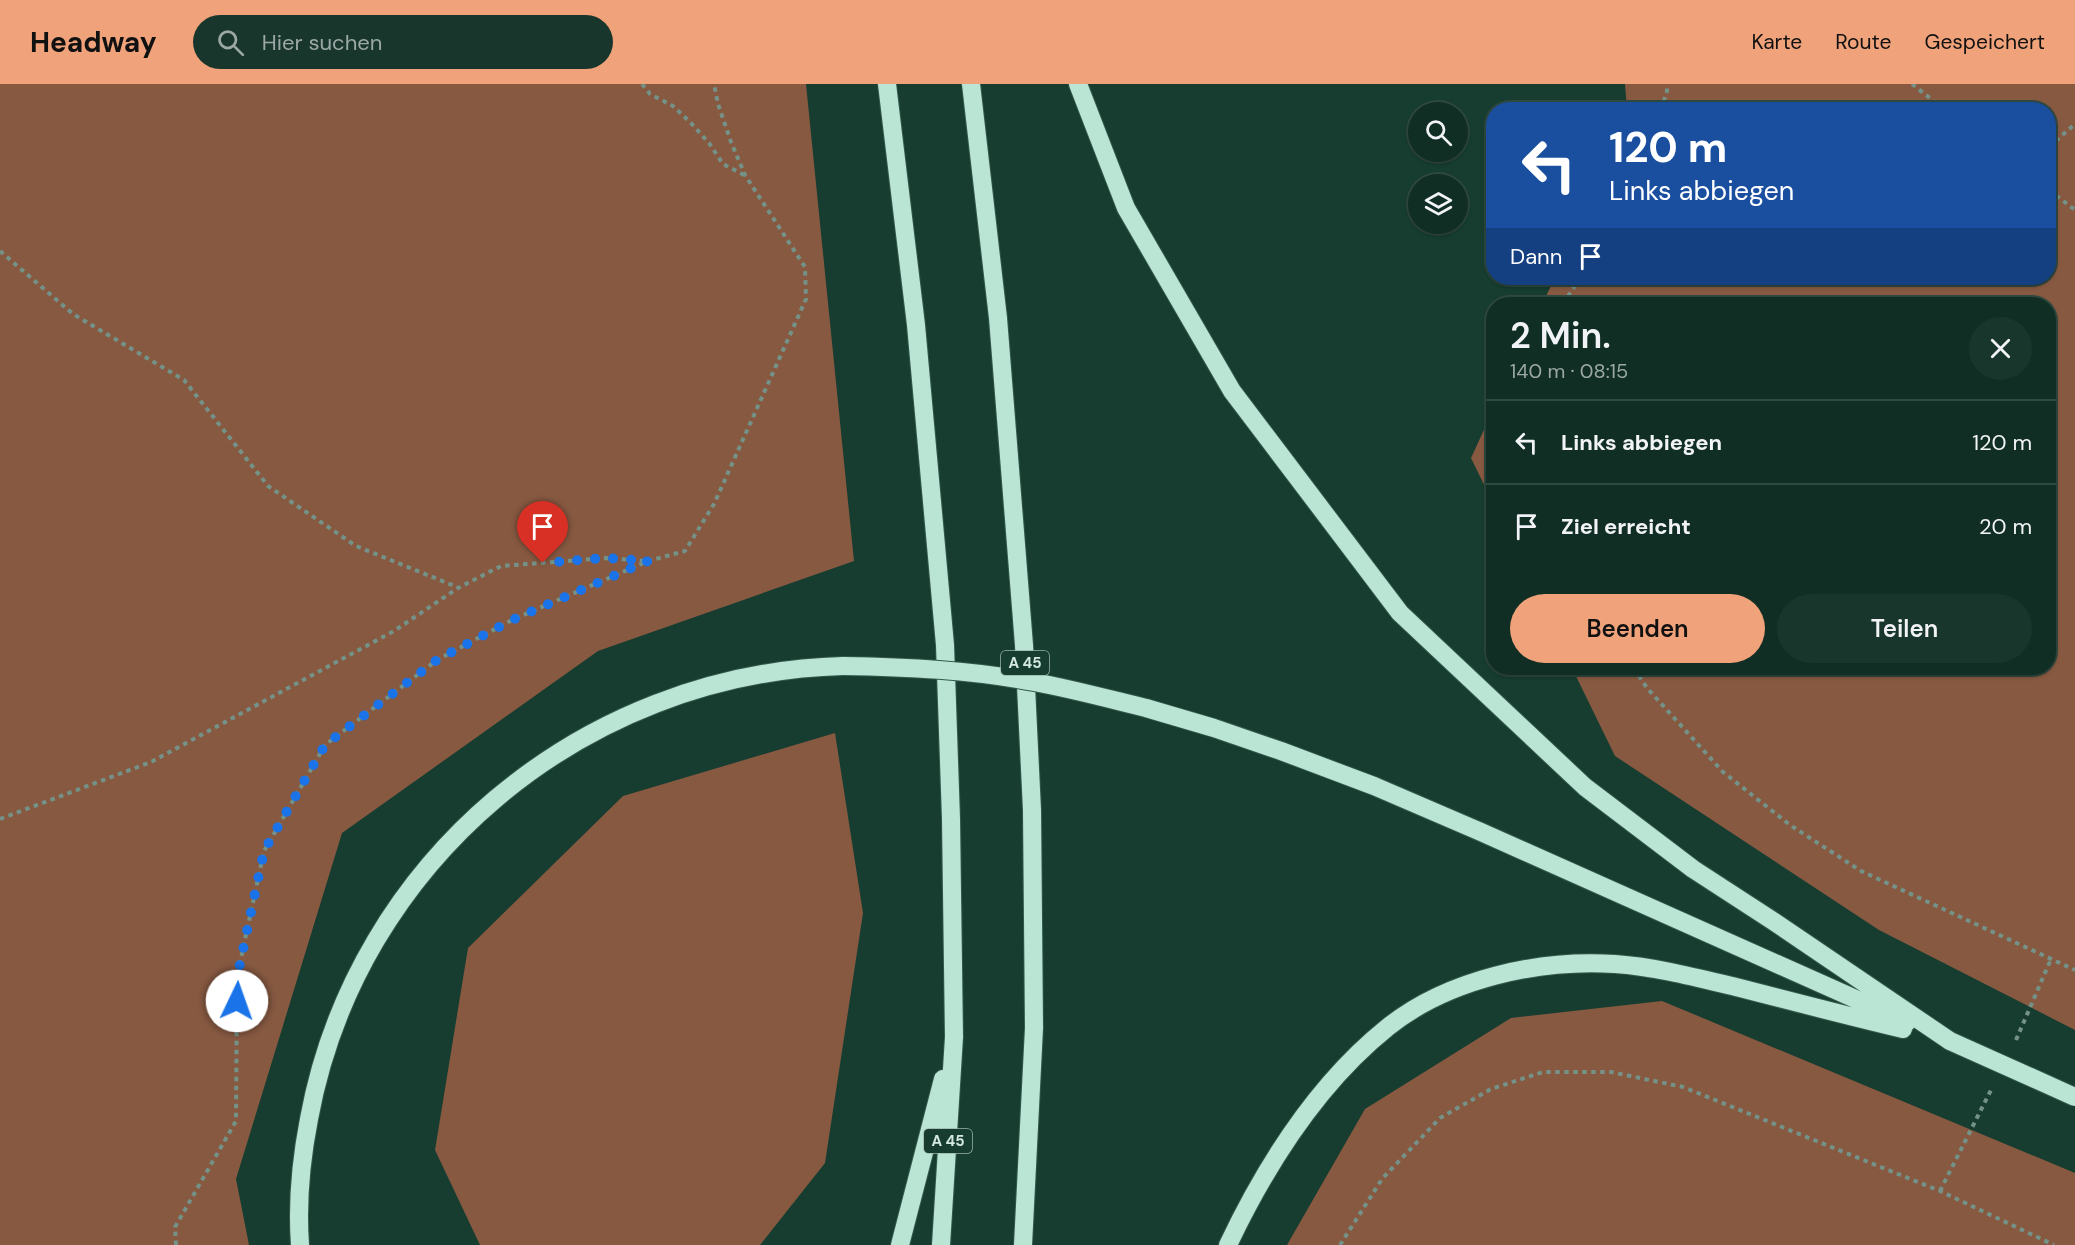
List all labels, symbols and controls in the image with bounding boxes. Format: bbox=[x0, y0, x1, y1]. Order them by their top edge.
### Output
search box bbox=[193, 15, 613, 69]
text: Headway bbox=[30, 24, 157, 61]
icon: search bbox=[214, 26, 247, 59]
text: Hier suchen bbox=[262, 28, 382, 57]
text: Karte bbox=[1751, 28, 1802, 56]
text: Route bbox=[1835, 28, 1891, 56]
text: Gespeichert bbox=[1924, 28, 2045, 56]
map controls bbox=[1408, 102, 1468, 234]
button: search bbox=[1408, 102, 1468, 162]
text: 120 m bbox=[1609, 120, 1727, 175]
icon: left bbox=[1510, 126, 1588, 204]
text: Links abbiegen bbox=[1609, 173, 1794, 208]
button: layers bbox=[1408, 174, 1468, 234]
icon: arrive bbox=[1574, 240, 1607, 273]
text: Dann bbox=[1510, 242, 1562, 271]
text: 2 Min. bbox=[1510, 312, 1611, 359]
button: close bbox=[1969, 317, 2032, 380]
text: 140 m · 08:15 bbox=[1510, 358, 1628, 384]
icon: left bbox=[1510, 426, 1543, 459]
text: Links abbiegen bbox=[1561, 428, 1722, 457]
text: 120 m bbox=[1972, 428, 2032, 457]
pin bbox=[517, 501, 568, 563]
icon: arrive bbox=[526, 510, 559, 543]
icon: arrive bbox=[1510, 510, 1543, 543]
text: Ziel erreicht bbox=[1561, 512, 1691, 541]
text: 20 m bbox=[1979, 512, 2032, 541]
button: Beenden bbox=[1510, 594, 1765, 663]
button: Teilen bbox=[1777, 594, 2032, 663]
road number: A 45 bbox=[1001, 651, 1049, 675]
position arrow bbox=[205, 969, 269, 1033]
road number: A 45 bbox=[924, 1129, 972, 1153]

